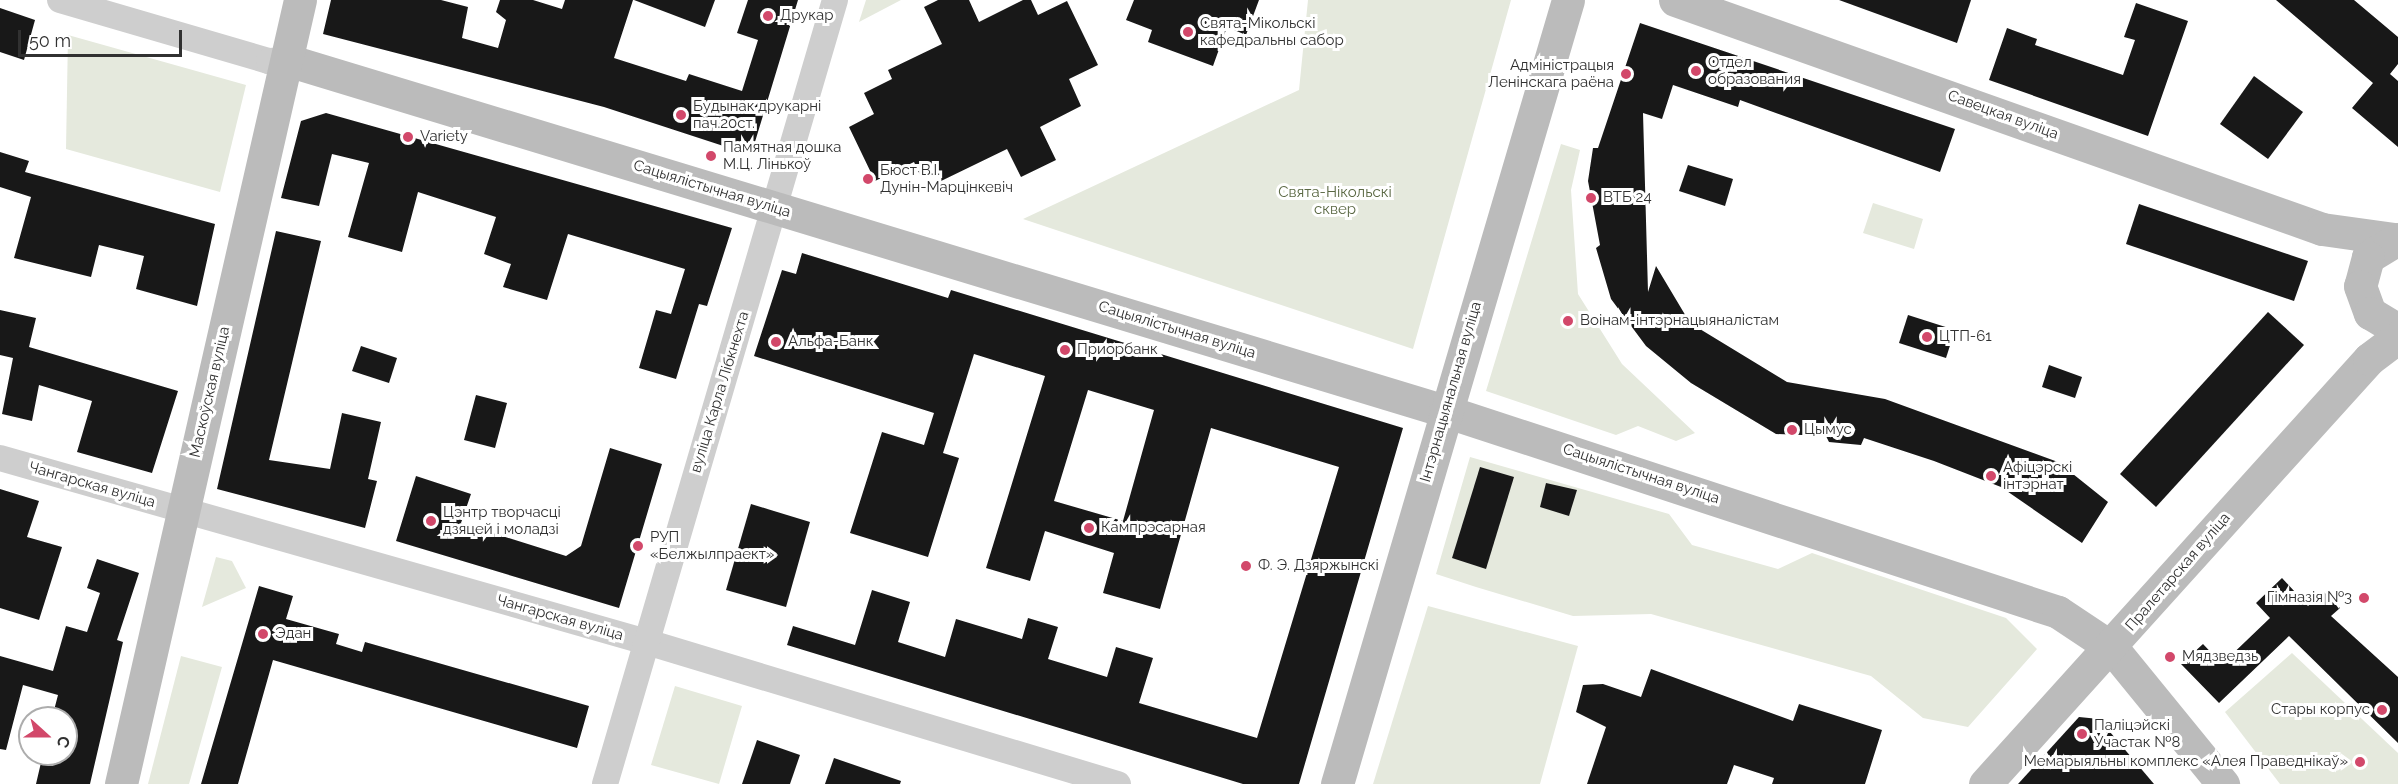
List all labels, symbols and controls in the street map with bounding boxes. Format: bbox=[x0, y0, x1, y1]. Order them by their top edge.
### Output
place label: Друкар bbox=[780, 7, 834, 25]
marker: Друкар bbox=[761, 9, 775, 23]
place label: Свята-Мікольскі кафедральны сабор bbox=[1200, 14, 1344, 49]
scale bar bbox=[21, 18, 184, 56]
marker: Свята-Мікольскі кафедральны сабор bbox=[1181, 25, 1195, 39]
text: 50 m bbox=[29, 30, 71, 51]
place label: Отдел образования bbox=[1708, 53, 1801, 88]
place label: Адміністрацыя Ленінскага раёна bbox=[1488, 56, 1614, 91]
marker: Отдел образования bbox=[1689, 64, 1703, 78]
marker: Адміністрацыя Ленінскага раёна bbox=[1619, 67, 1633, 81]
street label: Савецкая вуліца bbox=[1945, 87, 2061, 143]
place label: Будынак друкарні пач.20ст. bbox=[693, 97, 821, 132]
marker: Будынак друкарні пач.20ст. bbox=[674, 108, 688, 122]
place label: Variety bbox=[420, 128, 468, 146]
marker: Variety bbox=[401, 130, 415, 144]
place label: Памятная дошка М.Ц. Лінькоў bbox=[723, 138, 841, 173]
marker: Памятная дошка М.Ц. Лінькоў bbox=[704, 149, 718, 163]
street label: Сацыялістычная вуліца bbox=[631, 156, 793, 222]
place label: Бюст В.І. Дунін-Марцінкевіч bbox=[880, 161, 1013, 196]
marker: Бюст В.І. Дунін-Марцінкевіч bbox=[861, 172, 875, 186]
park label: Свята-Нікольскі сквер bbox=[1278, 183, 1392, 218]
place label: ВТБ 24 bbox=[1603, 189, 1652, 207]
marker: ВТБ 24 bbox=[1584, 191, 1598, 205]
street label: Сацыялістычная вуліца bbox=[1096, 297, 1258, 363]
street label: Інтэрнацыянальная вуліца bbox=[1417, 300, 1485, 484]
street label: вуліца Карла Лібкнехта bbox=[687, 309, 753, 475]
place label: Воінам-інтэрнацыяналістам bbox=[1580, 312, 1779, 330]
marker: Воінам-інтэрнацыяналістам bbox=[1561, 314, 1575, 328]
street label: Маскоўская вуліца bbox=[186, 325, 234, 459]
place label: ЦТП-61 bbox=[1939, 328, 1992, 346]
marker: ЦТП-61 bbox=[1920, 330, 1934, 344]
place label: Альфа-Банк bbox=[788, 333, 873, 351]
marker: Альфа-Банк bbox=[769, 335, 783, 349]
place label: Приорбанк bbox=[1077, 341, 1158, 359]
marker: Приорбанк bbox=[1058, 343, 1072, 357]
place label: Цымус bbox=[1804, 421, 1852, 439]
marker: Цымус bbox=[1785, 423, 1799, 437]
street label: Сацыялістычная вуліца bbox=[1560, 440, 1722, 508]
street label: Чангарская вуліца bbox=[27, 458, 157, 512]
place label: Афіцэрскі інтэрнат bbox=[2003, 458, 2072, 493]
marker: Афіцэрскі інтэрнат bbox=[1984, 469, 1998, 483]
place label: Цэнтр творчасці дзяцей і моладзі bbox=[443, 503, 561, 538]
street label: Пралетарская вуліца bbox=[2122, 509, 2234, 635]
marker: Цэнтр творчасці дзяцей і моладзі bbox=[424, 514, 438, 528]
place label: Кампрэсарная bbox=[1101, 519, 1206, 537]
marker: Кампрэсарная bbox=[1082, 521, 1096, 535]
place label: РУП «Белжылпраект» bbox=[650, 528, 774, 563]
marker: РУП «Белжылпраект» bbox=[631, 539, 645, 553]
place label: Ф. Э. Дзяржынскі bbox=[1258, 557, 1379, 575]
marker: Ф. Э. Дзяржынскі bbox=[1239, 559, 1253, 573]
place label: Гімназія №3 bbox=[2267, 589, 2352, 607]
street label: Чангарская вуліца bbox=[495, 591, 625, 645]
marker: Гімназія №3 bbox=[2357, 591, 2371, 605]
place label: Эдан bbox=[275, 625, 311, 643]
marker: Эдан bbox=[256, 627, 270, 641]
place label: Мядзведзь bbox=[2182, 648, 2258, 666]
marker: Мядзведзь bbox=[2163, 650, 2177, 664]
place label: Стары корпус bbox=[2271, 701, 2370, 719]
marker: Стары корпус bbox=[2375, 703, 2389, 717]
north arrow bbox=[18, 706, 78, 766]
place label: Паліцэйскі Участак №8 bbox=[2094, 716, 2180, 751]
marker: Паліцэйскі Участак №8 bbox=[2075, 727, 2089, 741]
text: С bbox=[53, 733, 74, 750]
place label: Мемарыяльны комплекс «Алея Праведнікаў» bbox=[2024, 753, 2348, 771]
marker: Мемарыяльны комплекс «Алея Праведнікаў» bbox=[2353, 755, 2367, 769]

